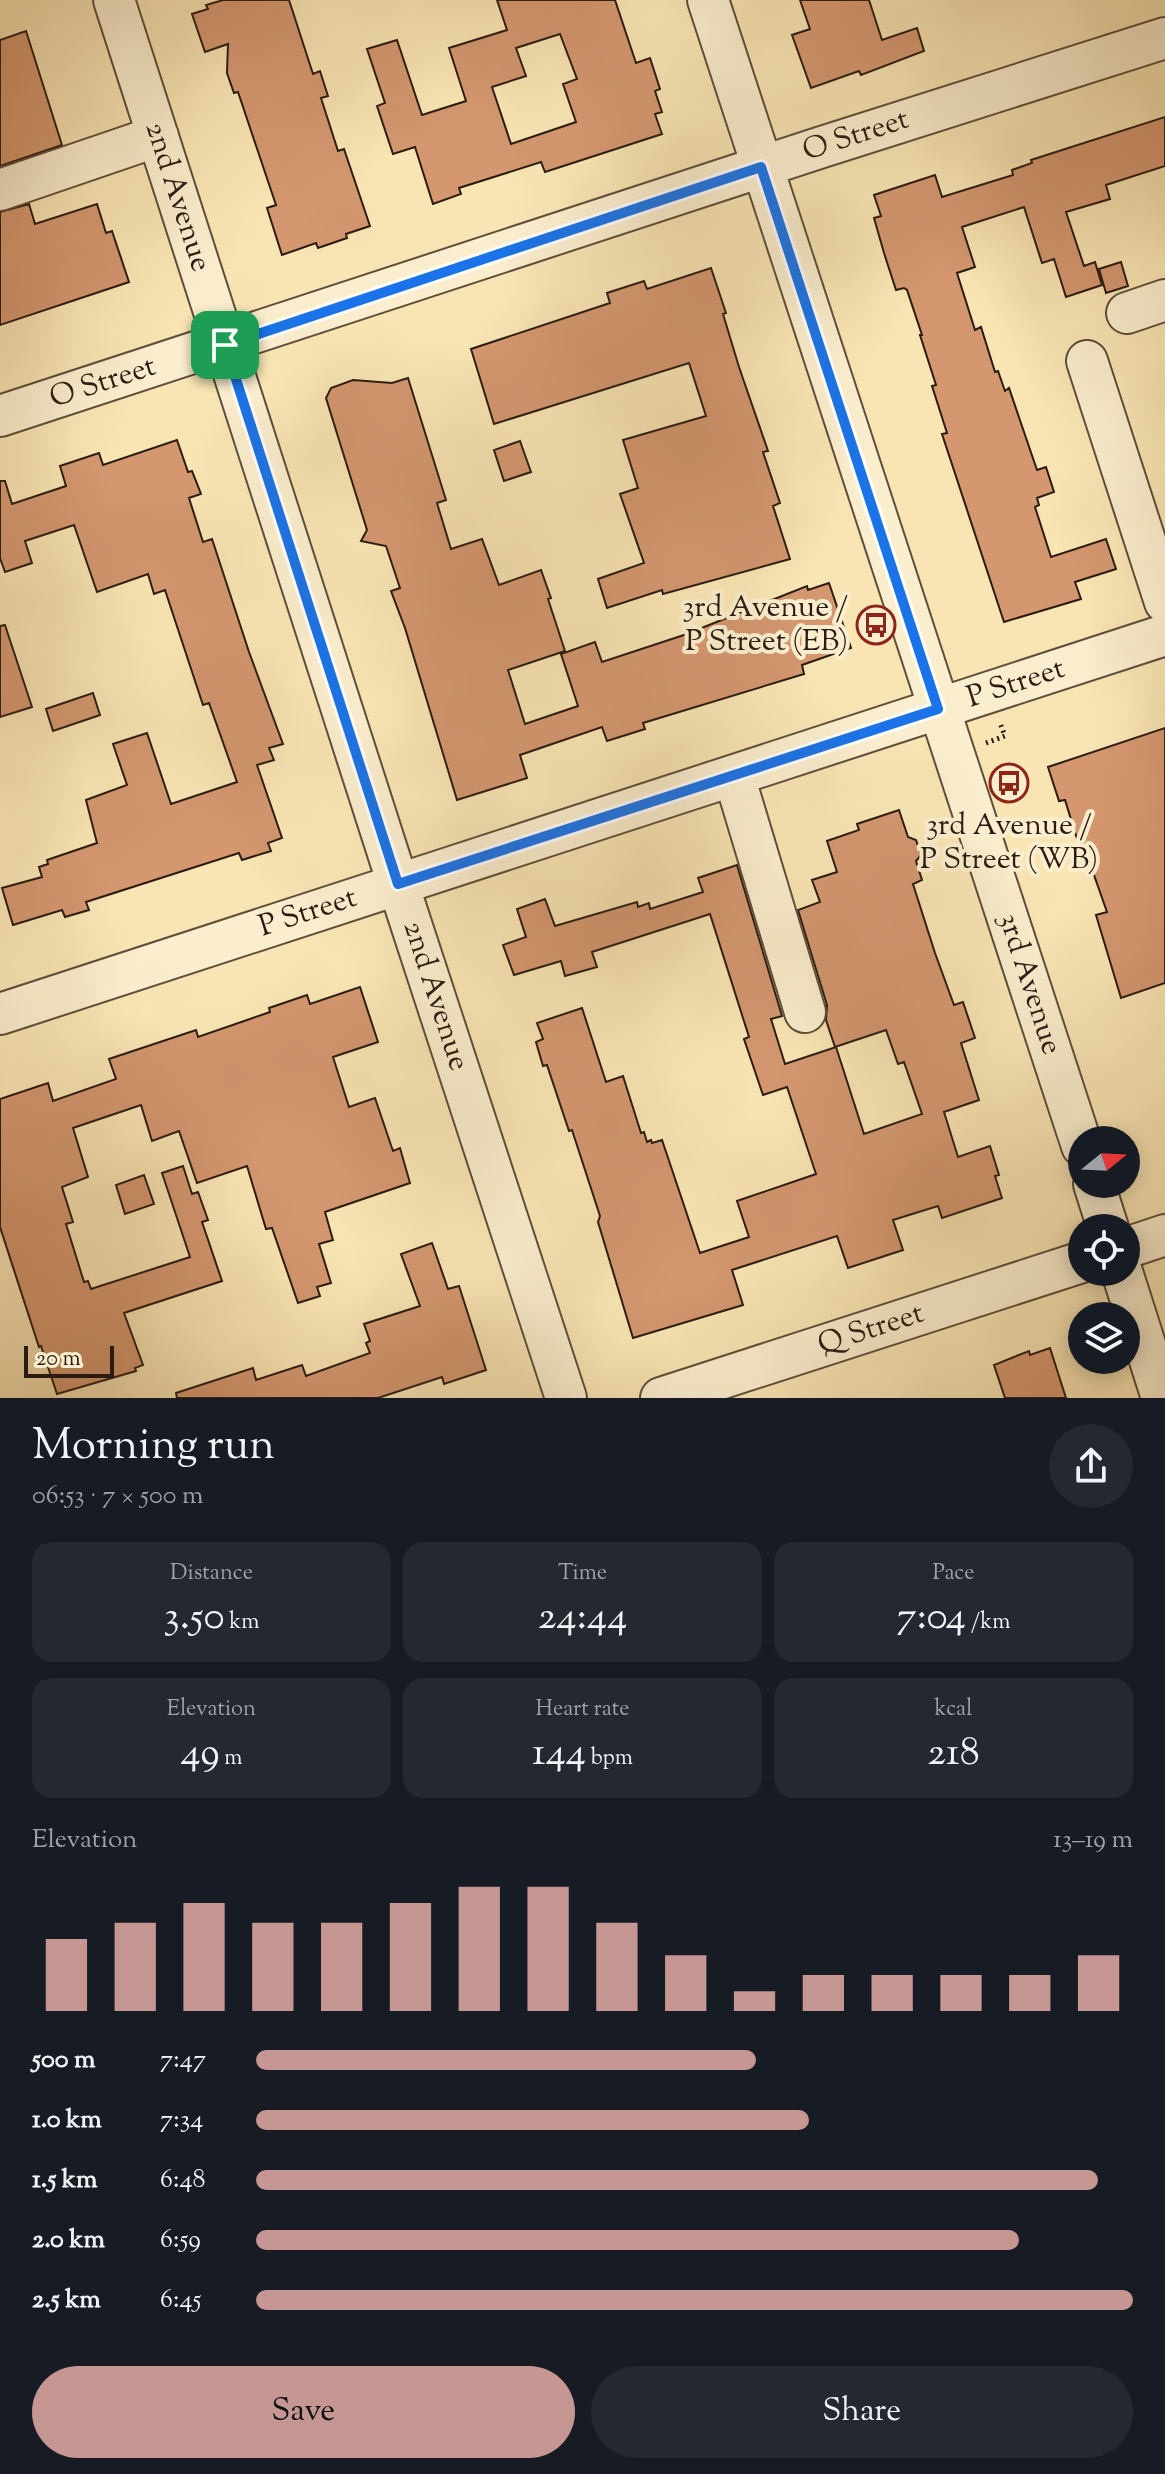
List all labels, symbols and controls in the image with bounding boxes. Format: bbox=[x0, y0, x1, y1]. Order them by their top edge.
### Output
street label: O Street bbox=[797, 99, 915, 173]
street label: 2nd Avenue bbox=[133, 117, 221, 277]
pin bbox=[191, 311, 259, 379]
icon: arrive bbox=[203, 323, 247, 367]
street label: O Street bbox=[44, 346, 162, 420]
place label: 3rd Avenue / P Street (EB) bbox=[682, 587, 848, 664]
bus stop icon: 3rd Avenue / P Street (EB) bbox=[855, 604, 897, 646]
street label: P Street bbox=[961, 648, 1071, 720]
bus stop icon: 3rd Avenue / P Street (WB) bbox=[988, 762, 1030, 804]
place label: 3rd Avenue / P Street (WB) bbox=[920, 805, 1098, 882]
street label: P Street bbox=[253, 877, 363, 949]
street label: 3rd Avenue bbox=[986, 908, 1072, 1060]
street label: 2nd Avenue bbox=[391, 916, 479, 1076]
north arrow bbox=[1068, 1126, 1140, 1198]
map controls bbox=[1068, 1126, 1140, 1374]
button: locate bbox=[1068, 1214, 1140, 1286]
street label: Q Street bbox=[813, 1293, 929, 1367]
button: layers bbox=[1068, 1302, 1140, 1374]
scale bar bbox=[24, 1342, 114, 1378]
text: 20 m bbox=[36, 1344, 81, 1376]
text: Morning run bbox=[32, 1416, 275, 1479]
button: share bbox=[1049, 1424, 1133, 1508]
text: 06:53 · 7 × 500 m bbox=[32, 1478, 203, 1515]
text: Distance bbox=[170, 1558, 253, 1590]
text: Time bbox=[558, 1558, 607, 1590]
text: Pace bbox=[932, 1558, 975, 1590]
text: 3.50 bbox=[164, 1590, 225, 1647]
text: 24:44 bbox=[538, 1590, 627, 1647]
text: 7:04 bbox=[897, 1590, 966, 1647]
text: km bbox=[225, 1607, 259, 1639]
text: /km bbox=[966, 1607, 1010, 1639]
text: Elevation bbox=[167, 1694, 256, 1726]
text: Heart rate bbox=[536, 1694, 629, 1726]
text: kcal bbox=[935, 1694, 972, 1726]
text: 49 bbox=[180, 1726, 220, 1783]
text: 144 bbox=[532, 1726, 586, 1783]
text: 218 bbox=[927, 1726, 980, 1783]
text: m bbox=[220, 1743, 243, 1775]
text: bpm bbox=[586, 1743, 633, 1775]
text: Elevation bbox=[32, 1822, 137, 1859]
text: 13–19 m bbox=[1053, 1822, 1133, 1859]
text: 500 m bbox=[32, 2042, 95, 2079]
text: 7:47 bbox=[160, 2042, 206, 2079]
text: 1.0 km bbox=[32, 2102, 102, 2139]
text: 7:34 bbox=[160, 2102, 203, 2139]
text: 1.5 km bbox=[32, 2162, 98, 2199]
text: 6:48 bbox=[160, 2162, 206, 2199]
text: 2.0 km bbox=[32, 2222, 105, 2259]
text: 6:59 bbox=[160, 2222, 201, 2259]
text: 2.5 km bbox=[32, 2282, 101, 2319]
text: 6:45 bbox=[160, 2282, 201, 2319]
button: Save bbox=[32, 2366, 575, 2458]
button: Share bbox=[591, 2366, 1133, 2458]

